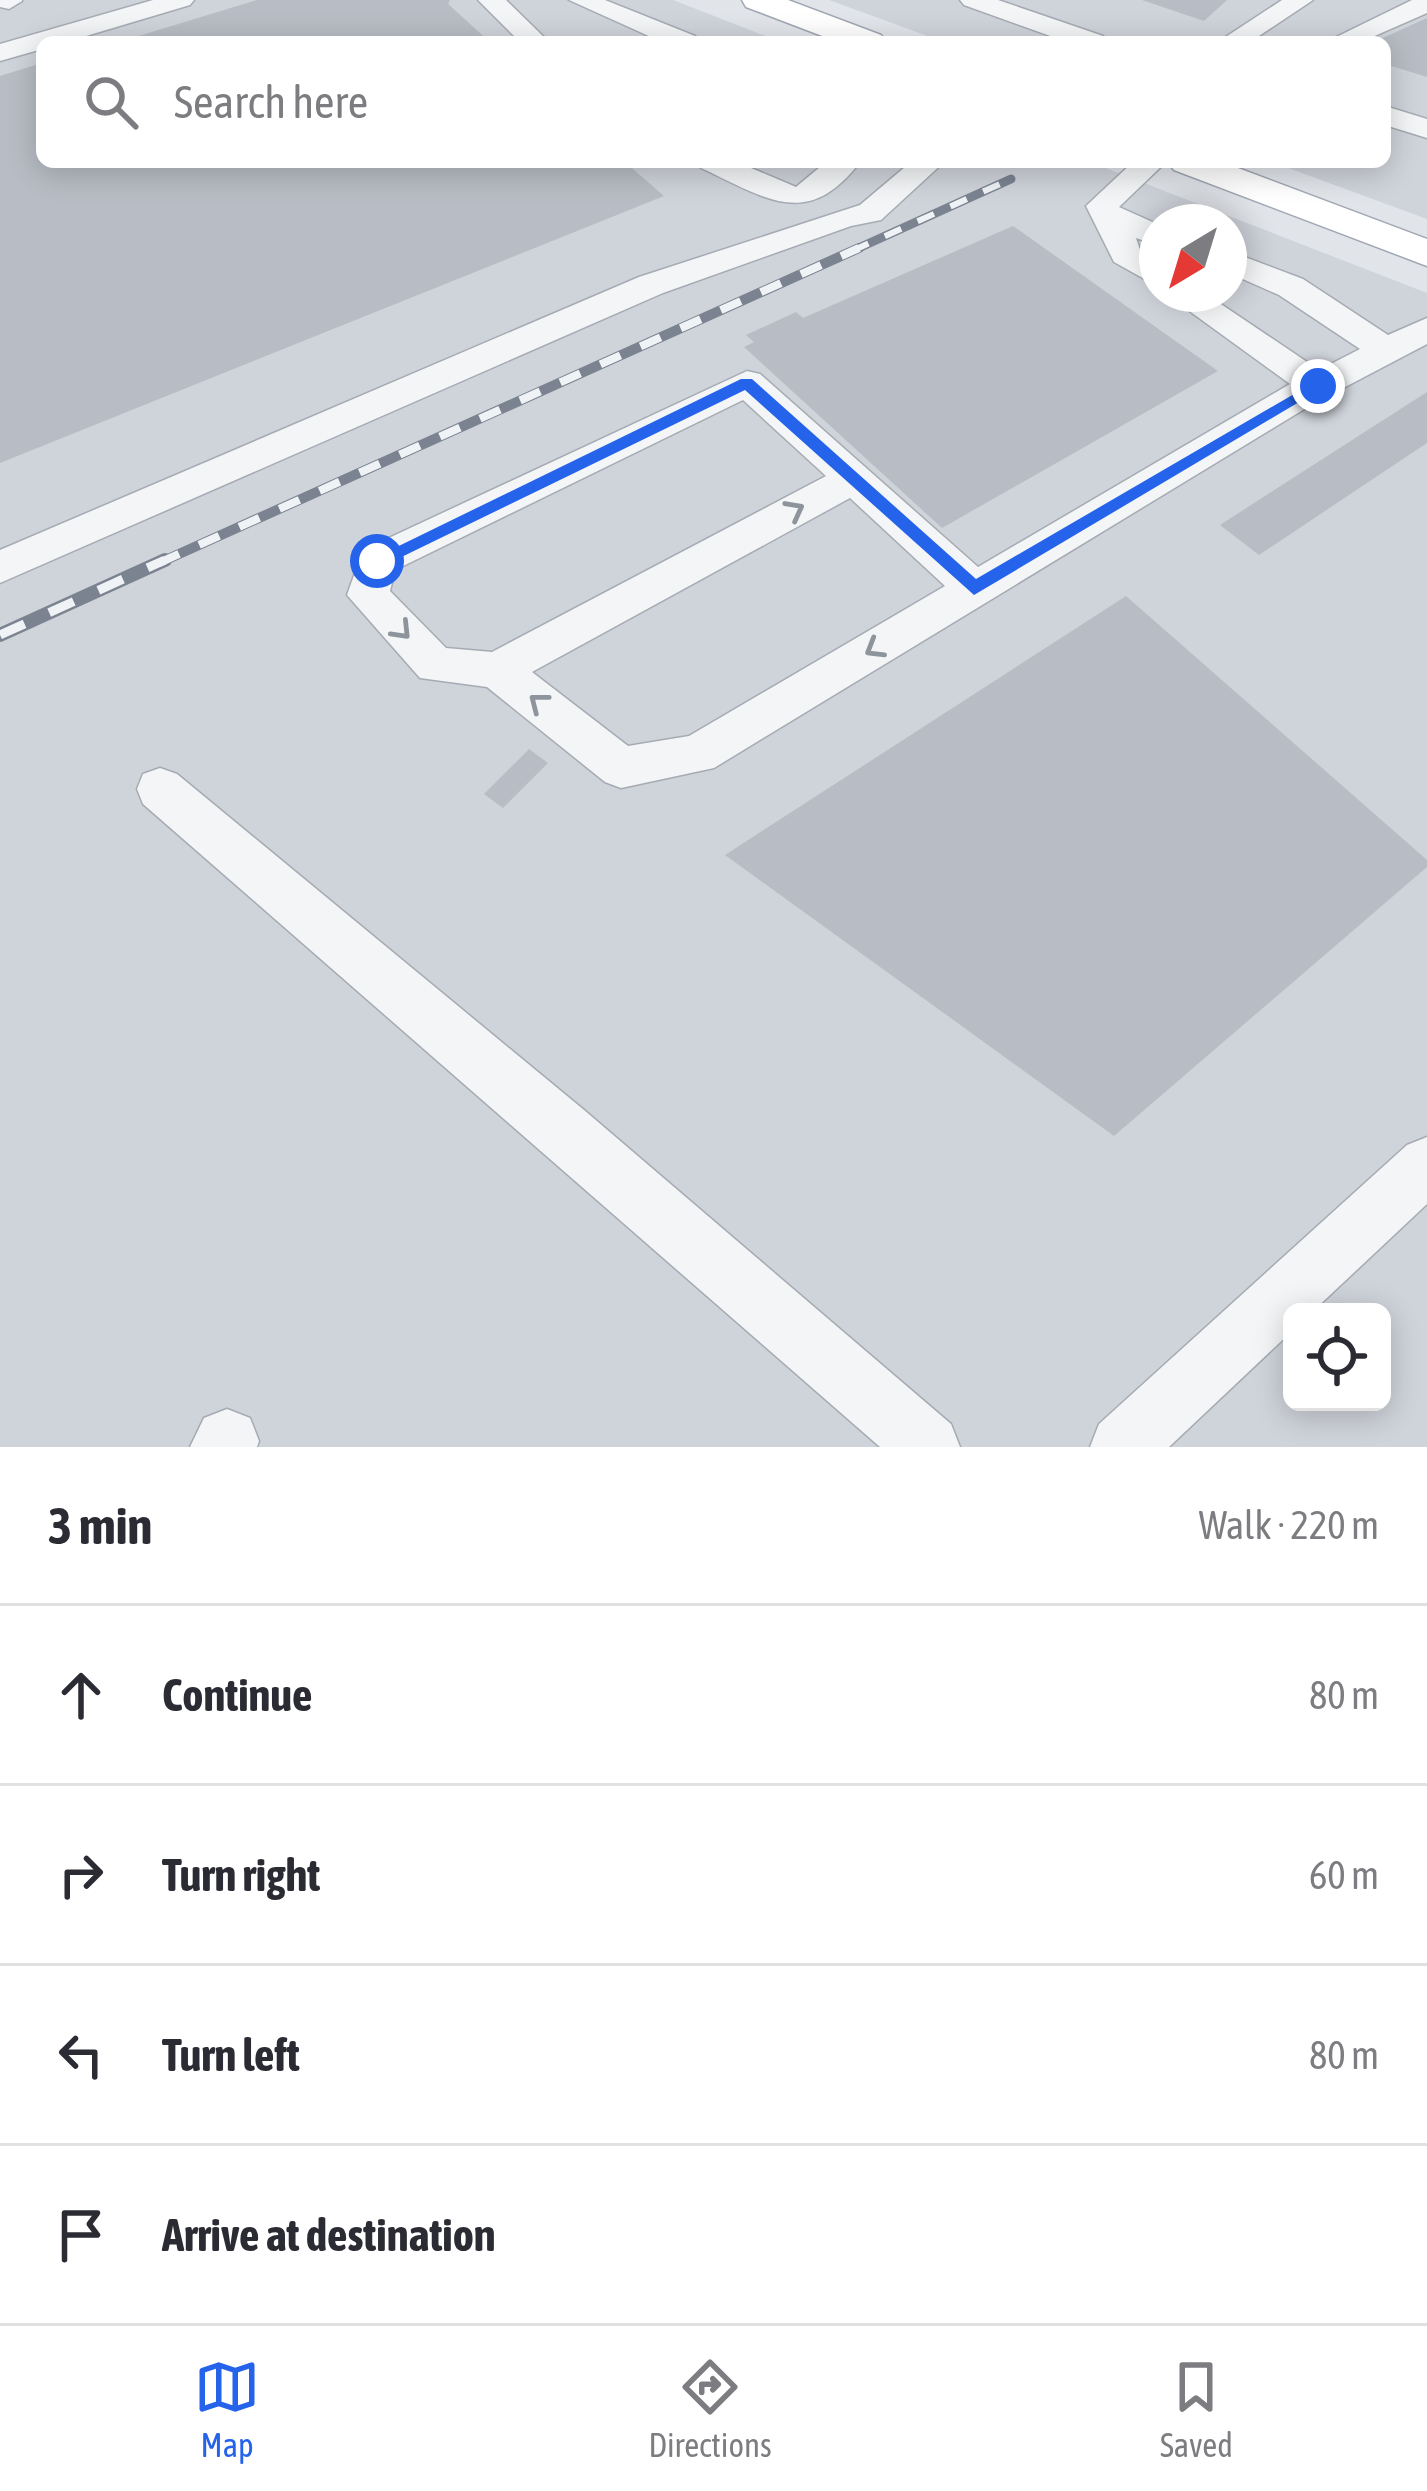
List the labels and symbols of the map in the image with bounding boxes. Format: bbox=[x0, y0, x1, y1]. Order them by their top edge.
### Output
north arrow bbox=[1139, 204, 1247, 312]
route end bbox=[1291, 359, 1345, 413]
one-way arrow bbox=[783, 501, 804, 524]
route start bbox=[350, 534, 404, 588]
one-way arrow bbox=[388, 617, 410, 639]
one-way arrow bbox=[865, 635, 887, 657]
one-way arrow bbox=[529, 695, 551, 716]

